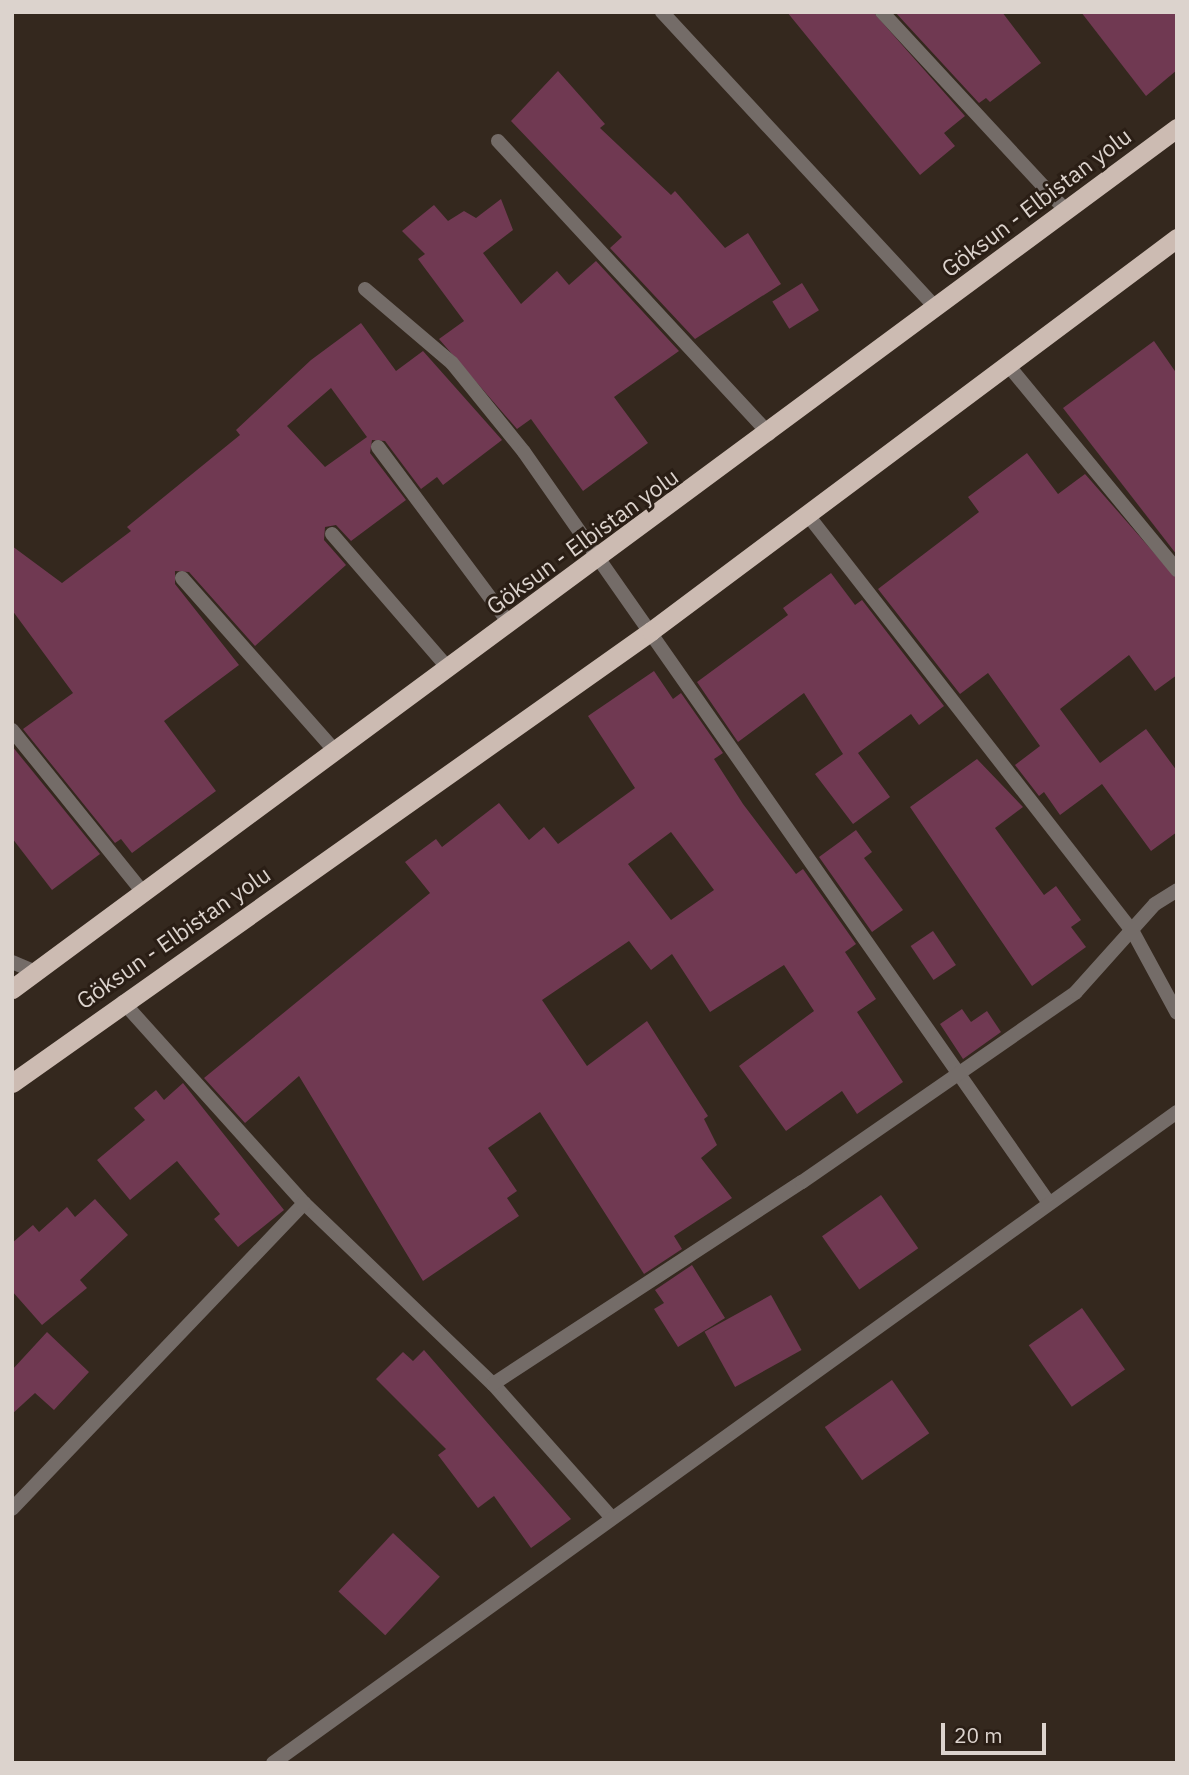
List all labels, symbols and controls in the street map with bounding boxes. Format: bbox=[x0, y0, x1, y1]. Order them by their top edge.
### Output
street label: Göksun - Elbistan yolu bbox=[936, 122, 1136, 282]
street label: Göksun - Elbistan yolu bbox=[481, 462, 683, 620]
street label: Göksun - Elbistan yolu bbox=[71, 860, 275, 1014]
scale bar bbox=[944, 1708, 1049, 1752]
text: 20 m bbox=[954, 1721, 1003, 1749]

